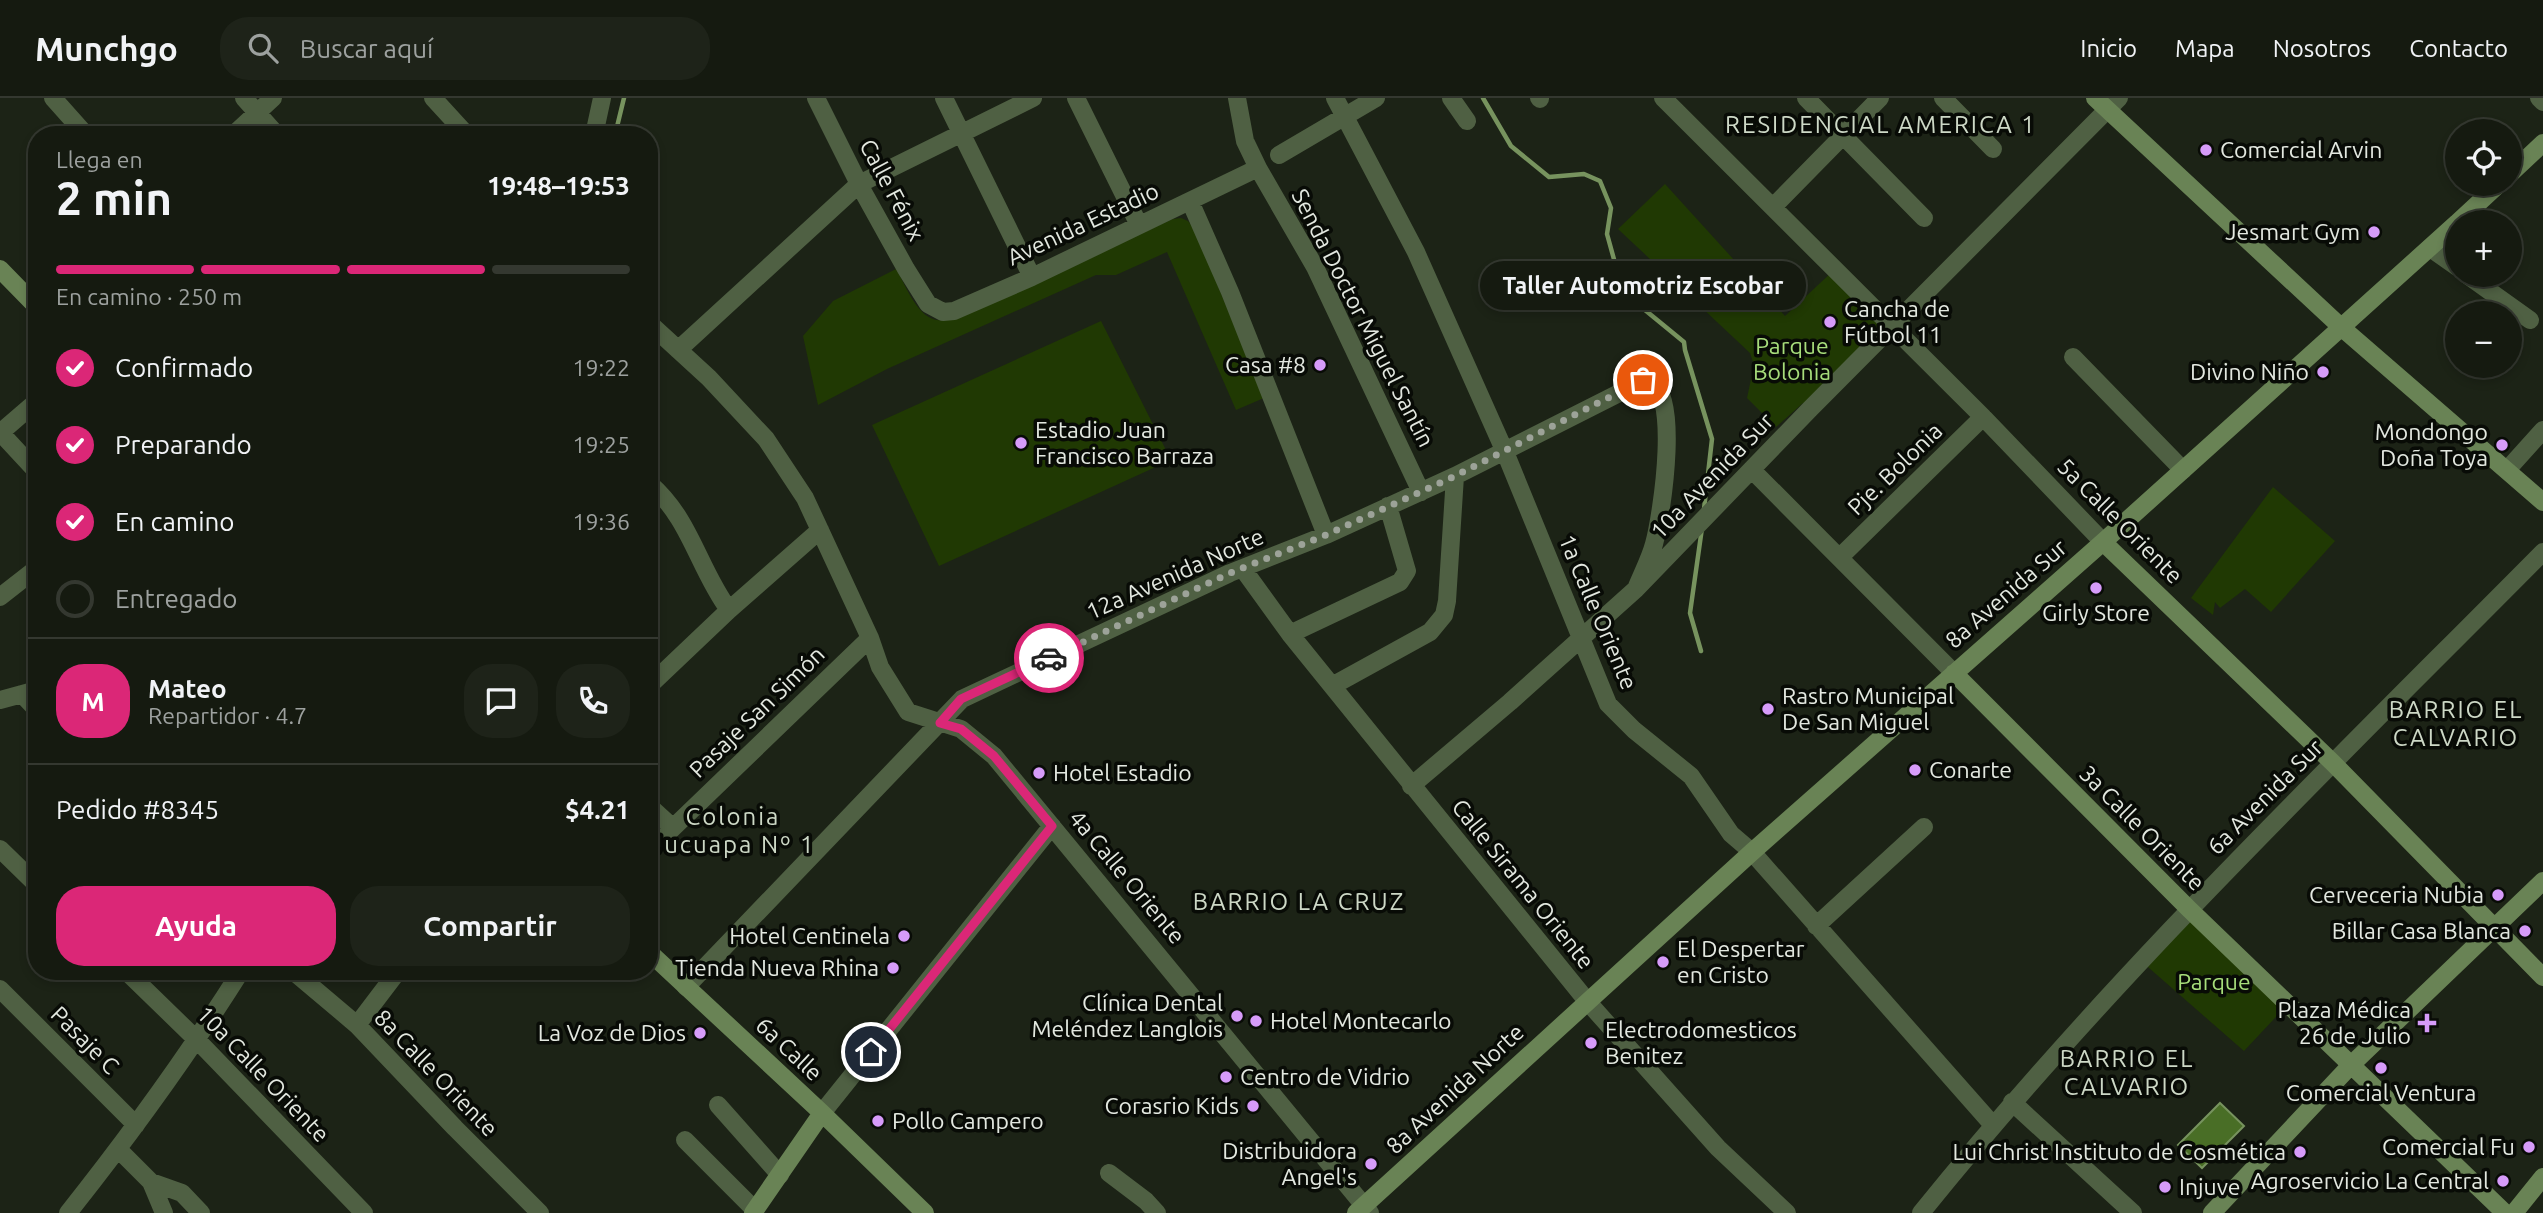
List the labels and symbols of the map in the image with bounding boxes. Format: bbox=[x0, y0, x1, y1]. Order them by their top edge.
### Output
district label: RESIDENCIAL AMERICA 1 bbox=[1725, 111, 2037, 138]
street label: Calle Fénix bbox=[855, 135, 930, 245]
place label: Comercial Arvin bbox=[2220, 137, 2382, 162]
marker: Comercial Arvin bbox=[2198, 142, 2214, 158]
street label: Avenida Estadio bbox=[1003, 178, 1162, 270]
street label: Senda Doctor Miguel Santín bbox=[1287, 185, 1439, 451]
place label: Jesmart Gym bbox=[2225, 219, 2360, 244]
marker: Jesmart Gym bbox=[2366, 224, 2382, 240]
callout: Taller Automotriz Escobar bbox=[1480, 261, 1806, 310]
place label: Cancha de Fútbol 11 bbox=[1844, 296, 1950, 347]
marker: Cancha de Fútbol 11 bbox=[1822, 314, 1838, 330]
park label: Parque Bolonia bbox=[1753, 333, 1831, 384]
pin bbox=[1613, 350, 1673, 410]
place label: Casa #8 bbox=[1225, 352, 1306, 377]
marker: Casa #8 bbox=[1312, 357, 1328, 373]
place label: Divino Niño bbox=[2190, 359, 2309, 384]
marker: Divino Niño bbox=[2315, 364, 2331, 380]
street label: 10a Avenida Sur bbox=[1645, 408, 1778, 544]
place label: Estadio Juan Francisco Barraza bbox=[1035, 417, 1214, 468]
street label: Pje. Bolonia bbox=[1842, 418, 1947, 520]
place label: Mondongo Doña Toya bbox=[2375, 419, 2488, 470]
marker: Estadio Juan Francisco Barraza bbox=[1013, 435, 1029, 451]
marker: Mondongo Doña Toya bbox=[2494, 437, 2510, 453]
street label: 5a Calle Oriente bbox=[2053, 453, 2188, 588]
street label: 12a Avenida Norte bbox=[1082, 523, 1267, 624]
street label: 1a Calle Oriente bbox=[1555, 531, 1642, 693]
street label: 8a Avenida Sur bbox=[1940, 534, 2071, 653]
marker: Girly Store bbox=[2088, 580, 2104, 596]
place label: Girly Store bbox=[2042, 600, 2150, 625]
courier bbox=[1014, 623, 1084, 693]
street label: Pasaje San Simón bbox=[684, 641, 829, 782]
place label: Rastro Municipal De San Miguel bbox=[1782, 683, 1954, 734]
district label: BARRIO EL CALVARIO bbox=[2389, 696, 2523, 751]
marker: Rastro Municipal De San Miguel bbox=[1760, 701, 1776, 717]
street label: 6a Avenida Sur bbox=[2202, 734, 2327, 859]
place label: Conarte bbox=[1929, 757, 2012, 782]
place label: Hotel Estadio bbox=[1053, 760, 1192, 785]
street label: 3a Calle Oriente bbox=[2075, 760, 2210, 895]
marker: Conarte bbox=[1907, 762, 1923, 778]
marker: Hotel Estadio bbox=[1031, 765, 1047, 781]
street label: Calle Sirama Oriente bbox=[1447, 794, 1599, 973]
district label: Colonia Jucuapa Nº 1 bbox=[650, 803, 816, 858]
street label: 4a Calle Oriente bbox=[1065, 805, 1190, 948]
place label: Cerveceria Nubia bbox=[2309, 882, 2484, 907]
marker: Cerveceria Nubia bbox=[2490, 887, 2506, 903]
district label: BARRIO LA CRUZ bbox=[1193, 888, 1405, 915]
place label: Billar Casa Blanca bbox=[2332, 918, 2511, 943]
place label: Hotel Centinela bbox=[729, 923, 890, 948]
marker: Billar Casa Blanca bbox=[2517, 923, 2533, 939]
marker: Hotel Centinela bbox=[896, 928, 912, 944]
place label: El Despertar en Cristo bbox=[1677, 936, 1805, 987]
marker: El Despertar en Cristo bbox=[1655, 954, 1671, 970]
place label: Tienda Nueva Rhina bbox=[675, 955, 879, 980]
marker: Tienda Nueva Rhina bbox=[885, 960, 901, 976]
park label: Parque bbox=[2177, 969, 2251, 994]
place label: Clínica Dental Meléndez Langlois bbox=[1032, 990, 1223, 1041]
place label: Plaza Médica 26 de Julio bbox=[2278, 997, 2411, 1048]
street label: Pasaje C bbox=[47, 1001, 124, 1078]
street label: 10a Calle Oriente bbox=[192, 1001, 334, 1147]
street label: 8a Calle Oriente bbox=[370, 1004, 503, 1141]
marker: Clínica Dental Meléndez Langlois bbox=[1229, 1008, 1245, 1024]
place label: Hotel Montecarlo bbox=[1270, 1008, 1451, 1033]
street label: 6a Calle bbox=[751, 1012, 827, 1085]
marker: Hotel Montecarlo bbox=[1248, 1013, 1264, 1029]
marker: Plaza Médica 26 de Julio bbox=[2417, 1013, 2437, 1033]
place label: Electrodomesticos Benitez bbox=[1605, 1017, 1797, 1068]
street label: 8a Avenida Norte bbox=[1381, 1019, 1528, 1159]
place label: La Voz de Dios bbox=[538, 1020, 686, 1045]
pin bbox=[841, 1022, 901, 1082]
marker: La Voz de Dios bbox=[692, 1025, 708, 1041]
marker: Electrodomesticos Benitez bbox=[1583, 1035, 1599, 1051]
district label: BARRIO EL CALVARIO bbox=[2060, 1045, 2194, 1100]
marker: Comercial Ventura bbox=[2373, 1060, 2389, 1076]
place label: Centro de Vidrio bbox=[1240, 1064, 1410, 1089]
marker: Centro de Vidrio bbox=[1218, 1069, 1234, 1085]
place label: Comercial Ventura bbox=[2286, 1080, 2476, 1105]
place label: Corasrio Kids bbox=[1104, 1093, 1239, 1118]
marker: Corasrio Kids bbox=[1245, 1098, 1261, 1114]
place label: Pollo Campero bbox=[892, 1108, 1044, 1133]
marker: Pollo Campero bbox=[870, 1113, 886, 1129]
place label: Comercial Fu bbox=[2382, 1134, 2515, 1159]
place label: Distribuidora Angel's bbox=[1222, 1138, 1357, 1189]
place label: Lui Christ Instituto de Cosmética bbox=[1952, 1139, 2286, 1164]
marker: Comercial Fu bbox=[2521, 1139, 2537, 1155]
marker: Lui Christ Instituto de Cosmética bbox=[2292, 1144, 2308, 1160]
marker: Distribuidora Angel's bbox=[1363, 1156, 1379, 1172]
place label: Agroservicio La Central bbox=[2251, 1168, 2489, 1193]
marker: Agroservicio La Central bbox=[2495, 1173, 2511, 1189]
place label: Injuve bbox=[2179, 1174, 2241, 1199]
marker: Injuve bbox=[2157, 1179, 2173, 1195]

